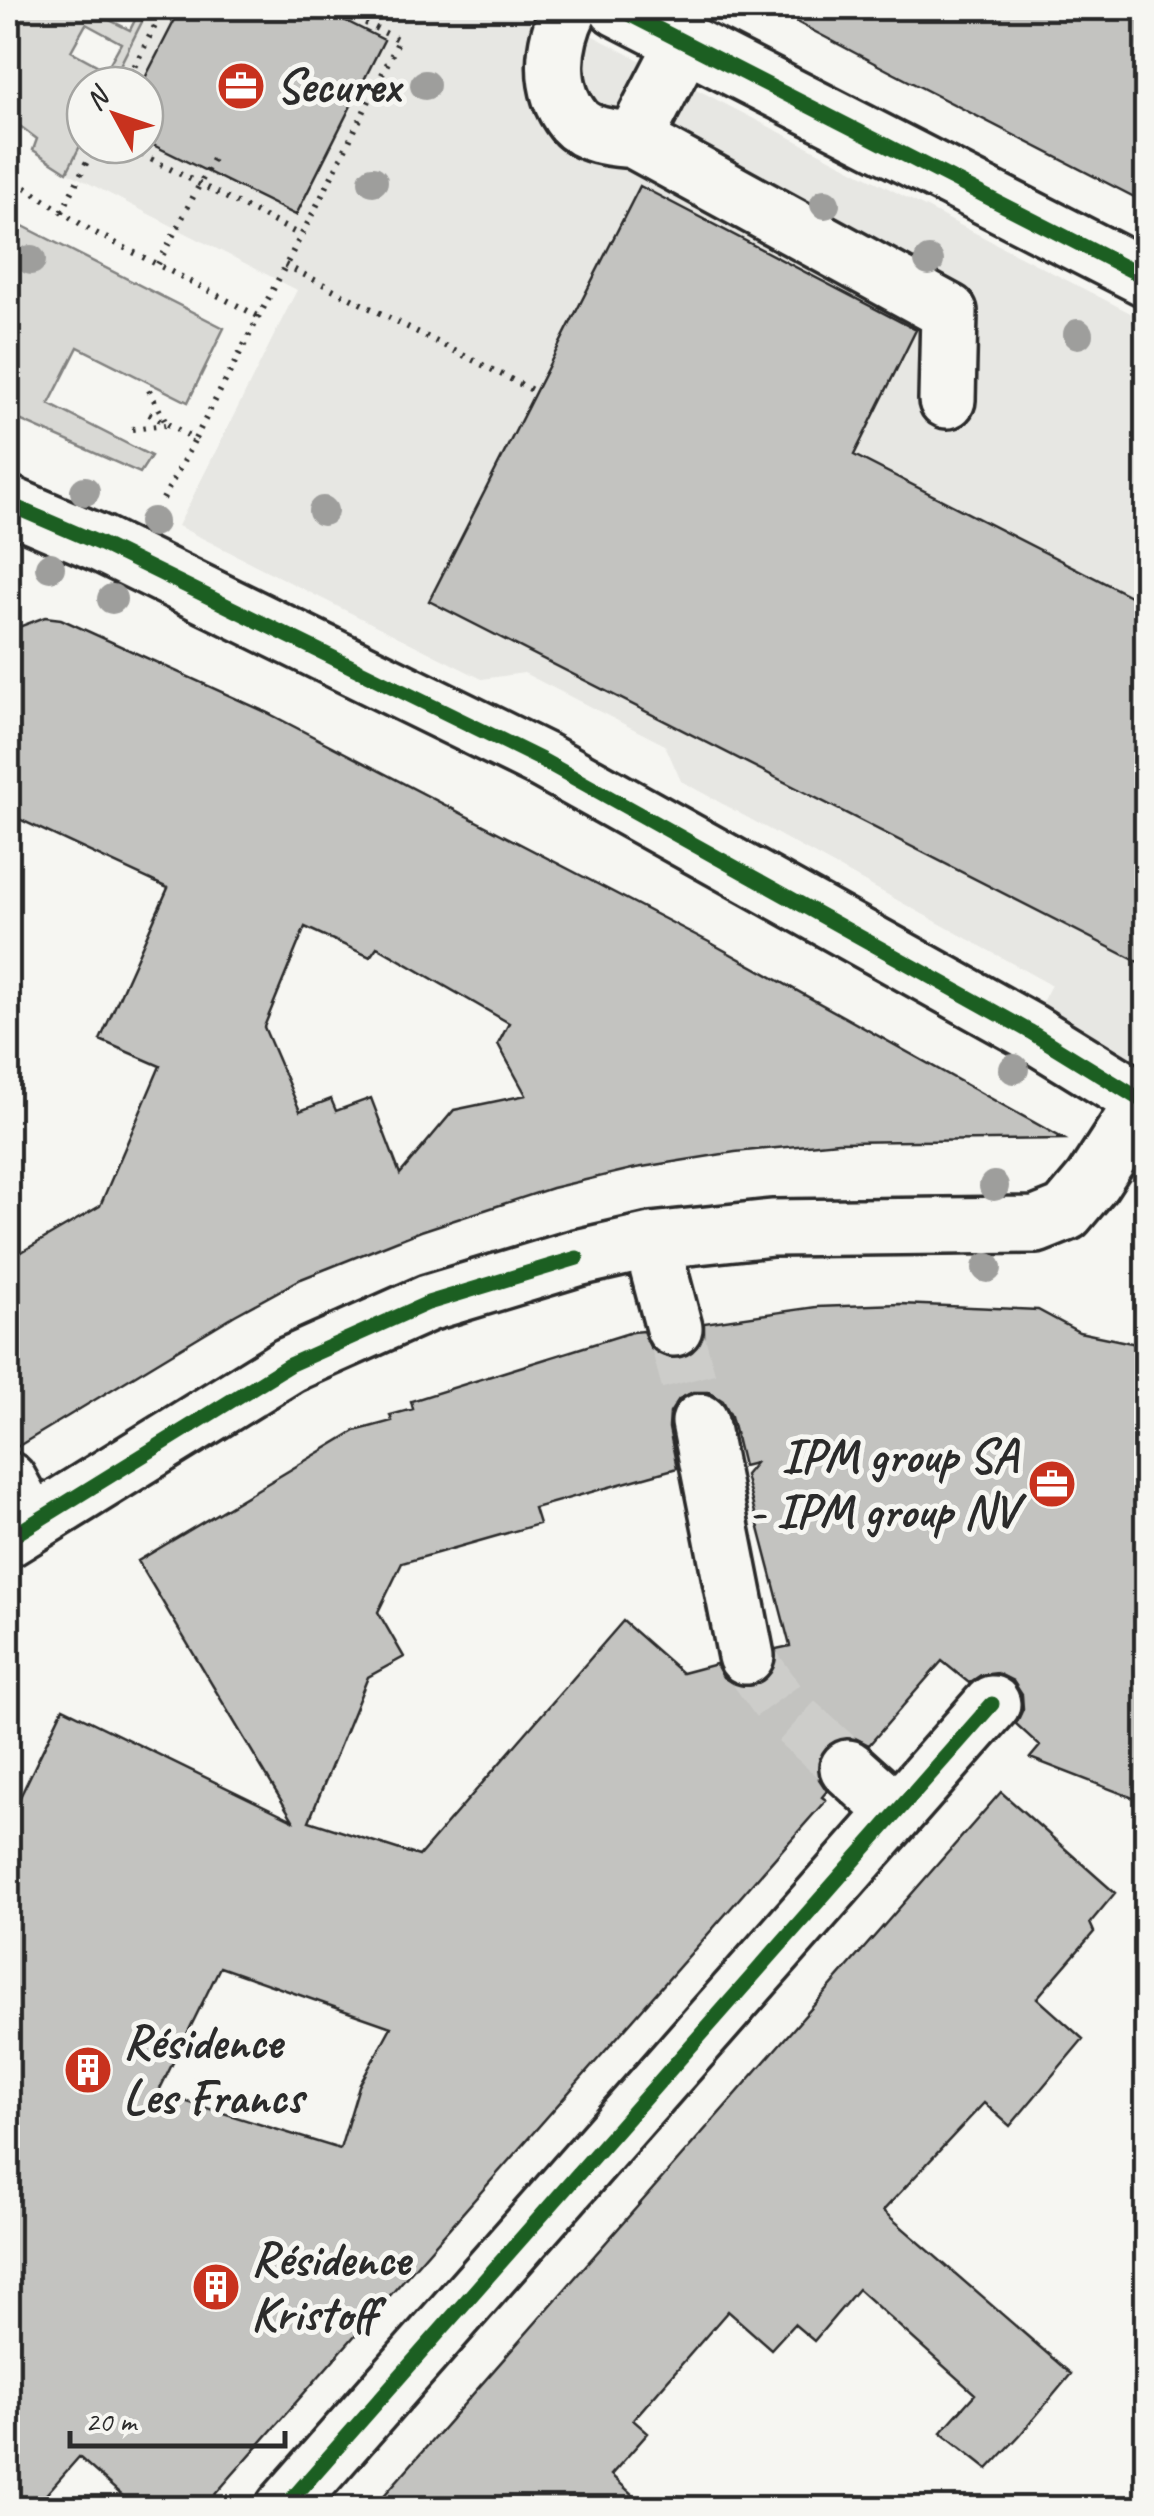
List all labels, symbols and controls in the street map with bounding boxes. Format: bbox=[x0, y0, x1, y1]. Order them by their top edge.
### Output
place label: Securex bbox=[276, 56, 404, 116]
office icon: Securex bbox=[215, 60, 267, 112]
north arrow bbox=[65, 65, 165, 165]
text: N bbox=[77, 78, 118, 117]
place label: IPM group SA - IPM group NV bbox=[749, 1426, 1027, 1541]
office icon: IPM group SA - IPM group NV bbox=[1026, 1458, 1078, 1510]
place label: Résidence Les Francs bbox=[123, 2012, 308, 2127]
building icon: Résidence Les Francs bbox=[62, 2044, 114, 2096]
place label: Résidence Kristoff bbox=[251, 2229, 414, 2344]
building icon: Résidence Kristoff bbox=[190, 2261, 242, 2313]
scale bar bbox=[70, 2386, 285, 2448]
text: 20 m bbox=[85, 2402, 138, 2440]

